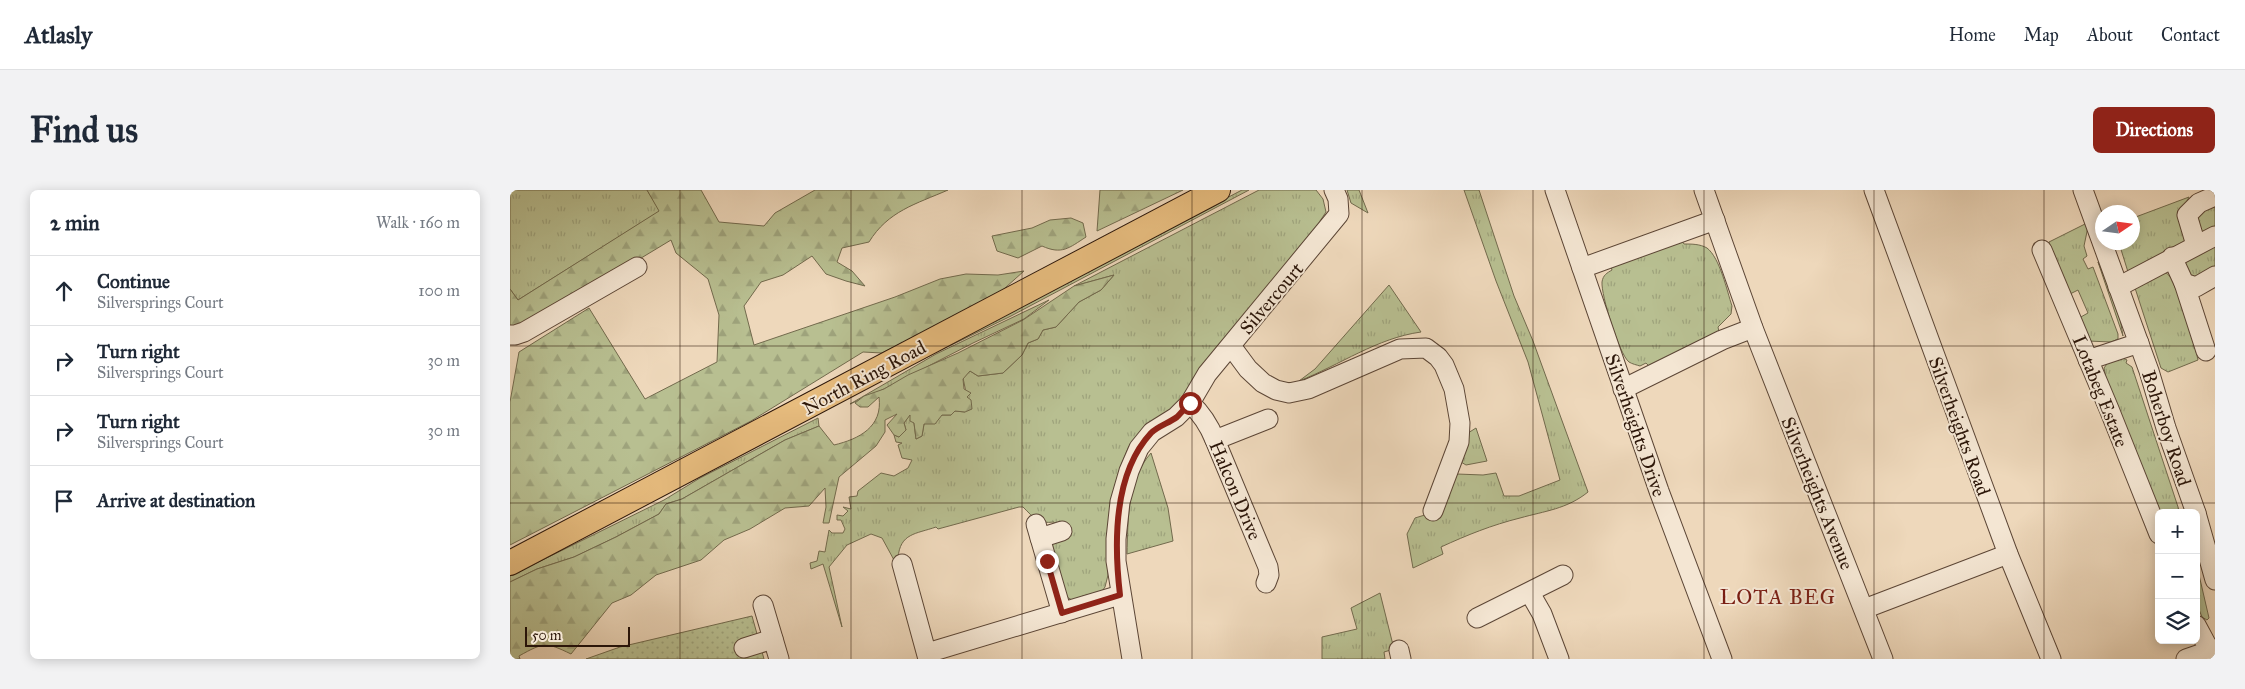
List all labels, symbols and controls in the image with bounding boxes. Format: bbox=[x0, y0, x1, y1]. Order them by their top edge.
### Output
text: Atlasly bbox=[25, 20, 92, 50]
text: Home bbox=[1949, 24, 1996, 46]
text: Map bbox=[2024, 24, 2059, 46]
text: About bbox=[2087, 24, 2133, 46]
text: Contact bbox=[2161, 24, 2220, 46]
button: Directions bbox=[2093, 107, 2215, 153]
text: Find us bbox=[30, 109, 138, 152]
north arrow bbox=[2095, 205, 2140, 250]
text: 2 min bbox=[50, 210, 100, 236]
text: Walk · 160 m bbox=[376, 213, 460, 232]
street label: Silvercourt bbox=[1235, 258, 1308, 339]
text: Continue bbox=[97, 270, 170, 293]
icon: ahead bbox=[50, 277, 78, 305]
text: 100 m bbox=[418, 281, 460, 300]
text: Silversprings Court bbox=[97, 293, 224, 312]
street label: Lotabeg Estate bbox=[2067, 332, 2133, 451]
street label: North Ring Road bbox=[799, 335, 931, 420]
text: Turn right bbox=[97, 340, 180, 363]
icon: right bbox=[50, 347, 78, 375]
text: 30 m bbox=[427, 351, 460, 370]
street label: Silverheights Drive bbox=[1599, 351, 1671, 500]
street label: Silverheights Road bbox=[1923, 354, 1995, 499]
text: Silversprings Court bbox=[97, 363, 224, 382]
street label: Boherboy Road bbox=[2137, 368, 2196, 489]
route start bbox=[1179, 392, 1202, 415]
text: Turn right bbox=[97, 410, 180, 433]
street label: Silverheights Avenue bbox=[1775, 413, 1859, 573]
icon: right bbox=[50, 417, 78, 445]
text: 30 m bbox=[427, 421, 460, 440]
text: Silversprings Court bbox=[97, 433, 224, 452]
street label: Halcon Drive bbox=[1204, 437, 1267, 543]
icon: arrive bbox=[50, 487, 78, 515]
text: Arrive at destination bbox=[97, 489, 255, 512]
map controls bbox=[2155, 509, 2200, 644]
button: + bbox=[2155, 509, 2200, 554]
route end bbox=[1036, 550, 1059, 573]
button: − bbox=[2155, 554, 2200, 599]
district label: LOTA BEG bbox=[1720, 584, 1836, 610]
button: layers bbox=[2155, 599, 2200, 644]
scale bar bbox=[525, 624, 630, 647]
text: 50 m bbox=[532, 627, 561, 644]

